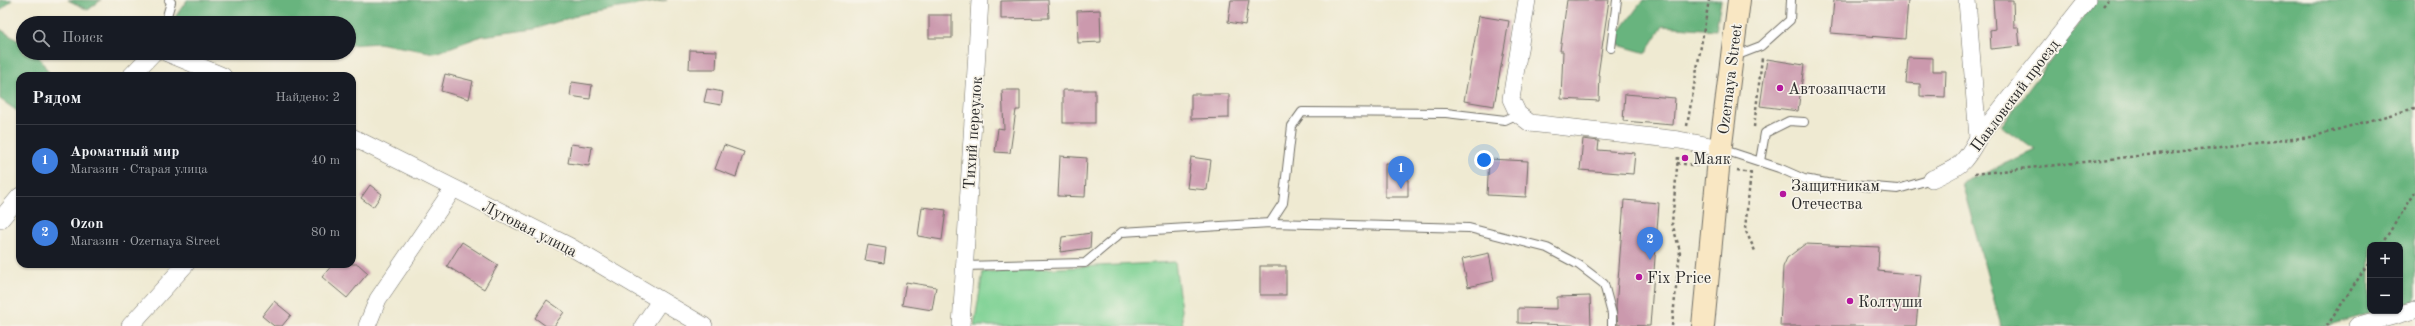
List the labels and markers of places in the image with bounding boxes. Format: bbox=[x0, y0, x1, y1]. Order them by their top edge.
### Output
place label: Автозапчасти bbox=[1788, 82, 1886, 98]
marker: Автозапчасти bbox=[1775, 83, 1785, 93]
place label: Маяк bbox=[1693, 152, 1731, 168]
marker: Маяк bbox=[1680, 153, 1690, 163]
pin: 1 bbox=[1388, 156, 1414, 189]
place label: Защитникам Отечества bbox=[1791, 179, 1880, 213]
marker: Защитникам Отечества bbox=[1778, 189, 1788, 199]
pin: 2 bbox=[1637, 227, 1663, 260]
place label: Fix Price bbox=[1647, 271, 1711, 287]
marker: Fix Price bbox=[1634, 272, 1644, 282]
place label: Колтуши bbox=[1858, 295, 1922, 311]
marker: Колтуши bbox=[1845, 296, 1855, 306]

